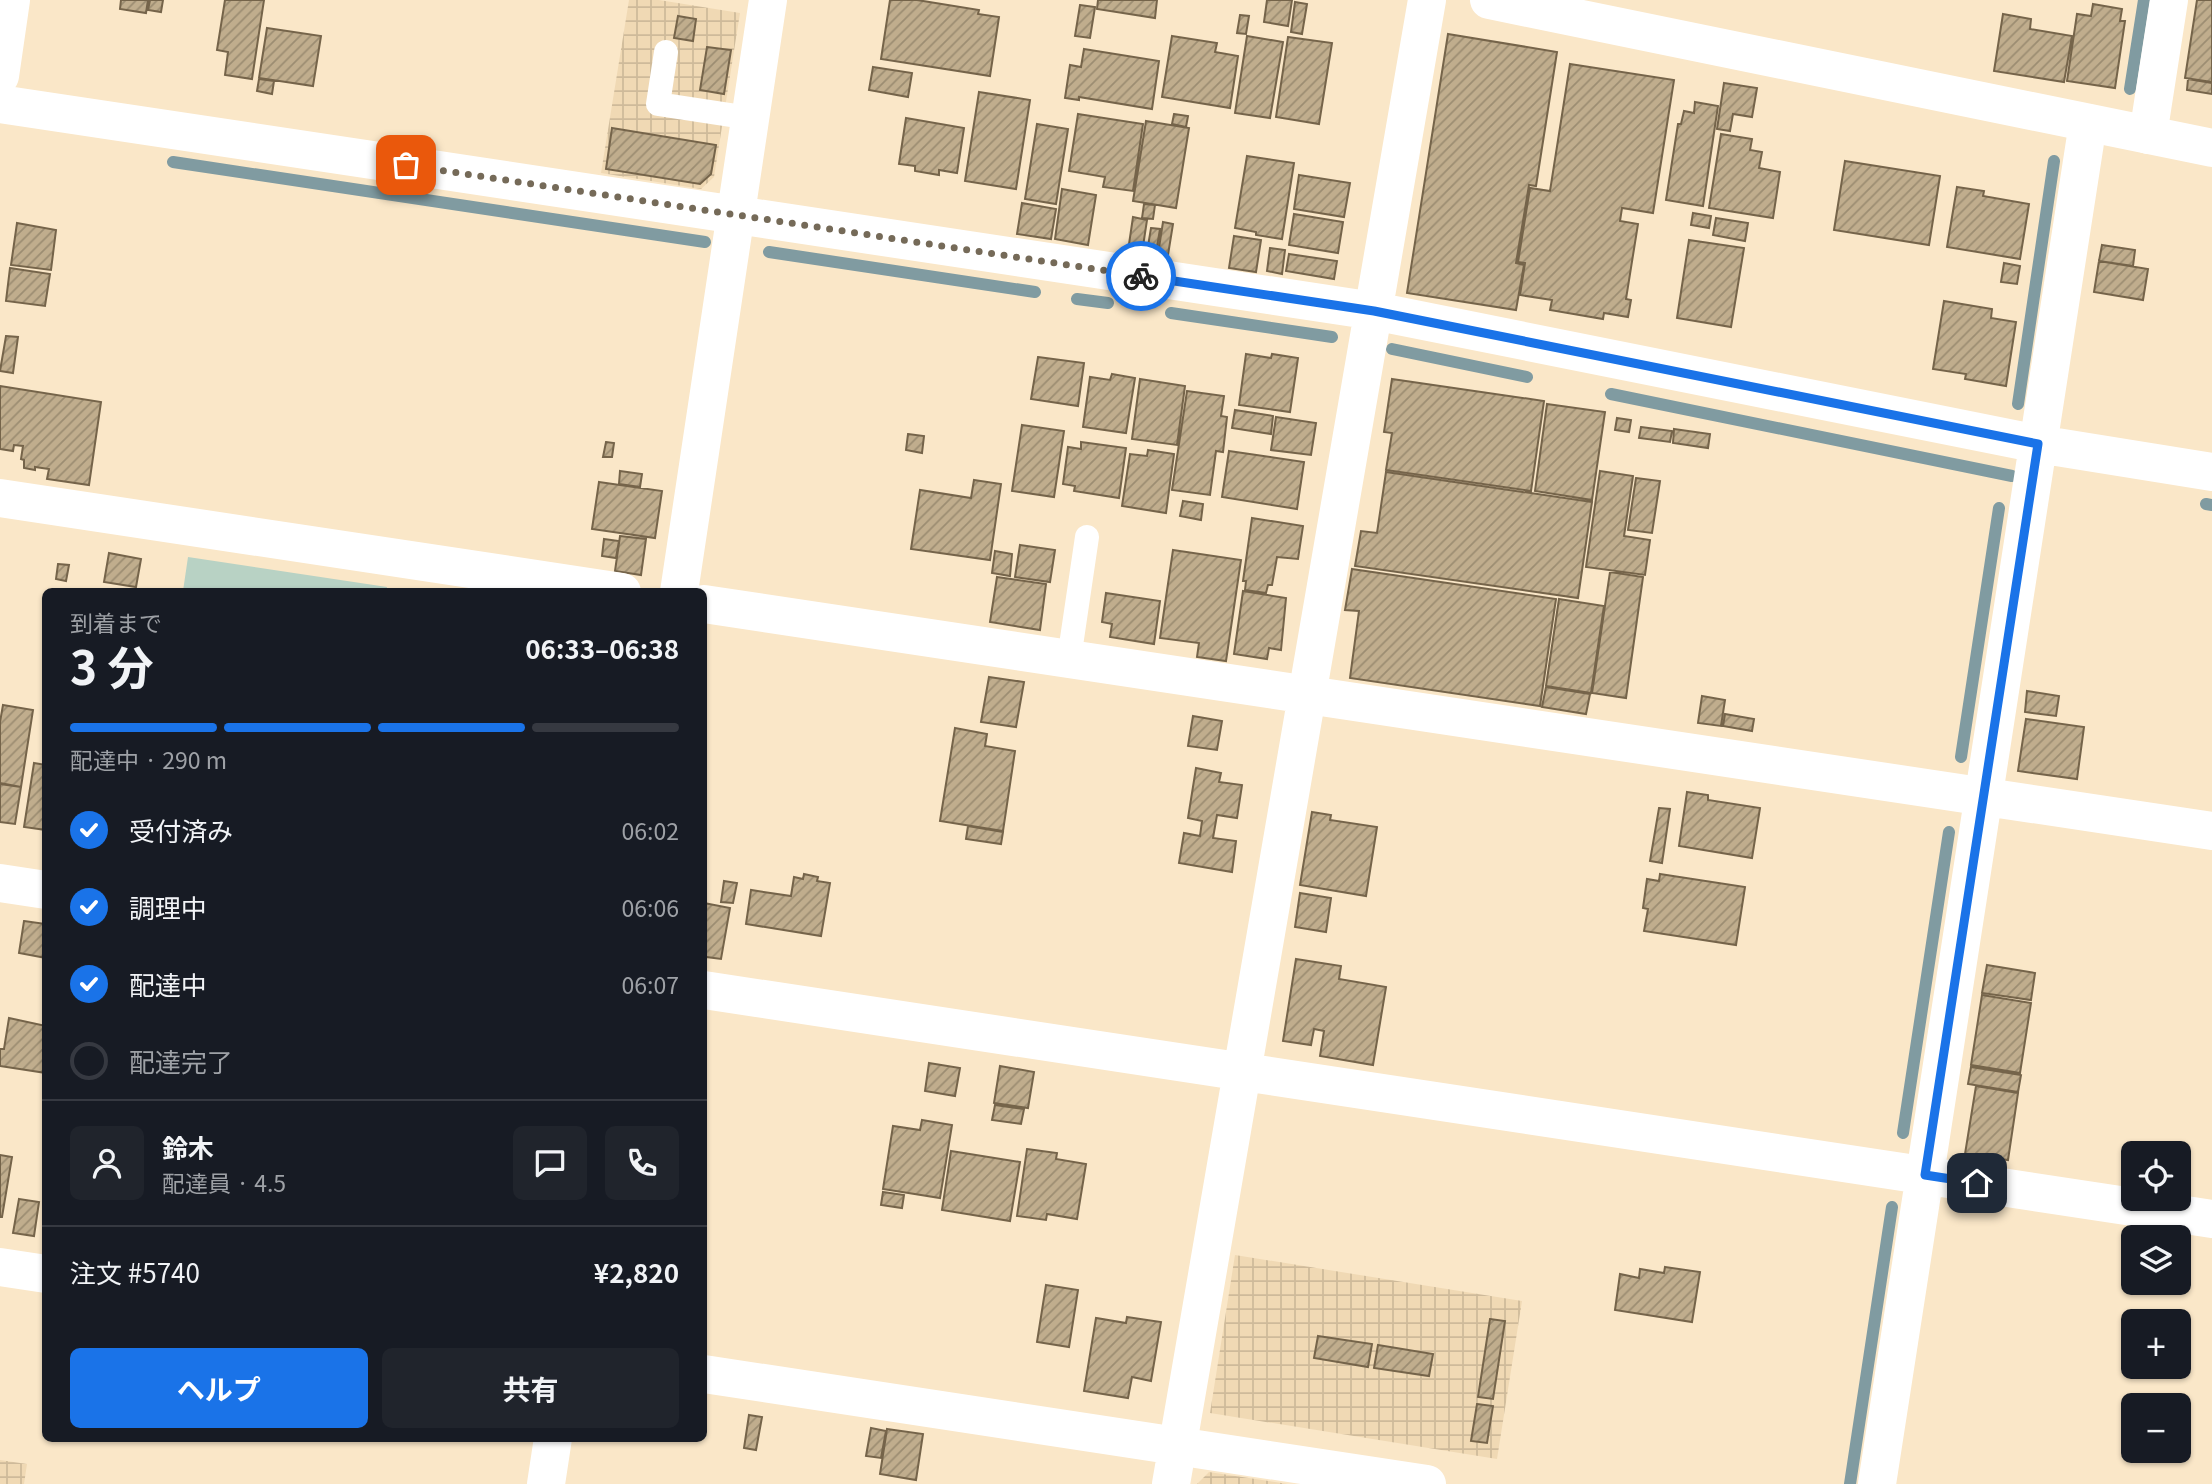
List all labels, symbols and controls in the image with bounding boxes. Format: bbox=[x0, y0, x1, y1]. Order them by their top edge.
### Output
pin bbox=[376, 135, 436, 195]
icon: bag bbox=[387, 146, 425, 184]
courier bbox=[1106, 241, 1176, 311]
icon: bike bbox=[1122, 257, 1160, 295]
text: 到着まで bbox=[70, 605, 162, 639]
text: 06:33–06:38 bbox=[525, 629, 679, 666]
text: 3 分 bbox=[70, 632, 154, 698]
text: 配達中 · 290 m bbox=[70, 742, 227, 776]
icon: check bbox=[70, 811, 108, 849]
text: 受付済み bbox=[129, 811, 233, 848]
text: 06:02 bbox=[622, 813, 679, 847]
icon: check bbox=[70, 888, 108, 926]
text: 調理中 bbox=[129, 888, 207, 925]
text: 06:06 bbox=[622, 890, 679, 924]
icon: check bbox=[70, 965, 108, 1003]
text: 配達中 bbox=[129, 965, 207, 1002]
text: 06:07 bbox=[622, 967, 679, 1001]
text: 配達完了 bbox=[129, 1042, 233, 1079]
button: person bbox=[70, 1126, 144, 1200]
button: chat bbox=[513, 1126, 587, 1200]
button: phone bbox=[605, 1126, 679, 1200]
text: 鈴木 bbox=[162, 1128, 214, 1165]
map controls bbox=[2121, 1141, 2191, 1463]
button: locate bbox=[2121, 1141, 2191, 1211]
pin bbox=[1947, 1153, 2007, 1213]
icon: home bbox=[1958, 1164, 1996, 1202]
text: 配達員 · 4.5 bbox=[162, 1165, 286, 1199]
button: layers bbox=[2121, 1225, 2191, 1295]
text: 注文 #5740 bbox=[70, 1253, 200, 1290]
text: ¥2,820 bbox=[594, 1253, 679, 1290]
button: + bbox=[2121, 1309, 2191, 1379]
button: ヘルプ bbox=[70, 1348, 368, 1428]
button: 共有 bbox=[382, 1348, 679, 1428]
button: − bbox=[2121, 1393, 2191, 1463]

